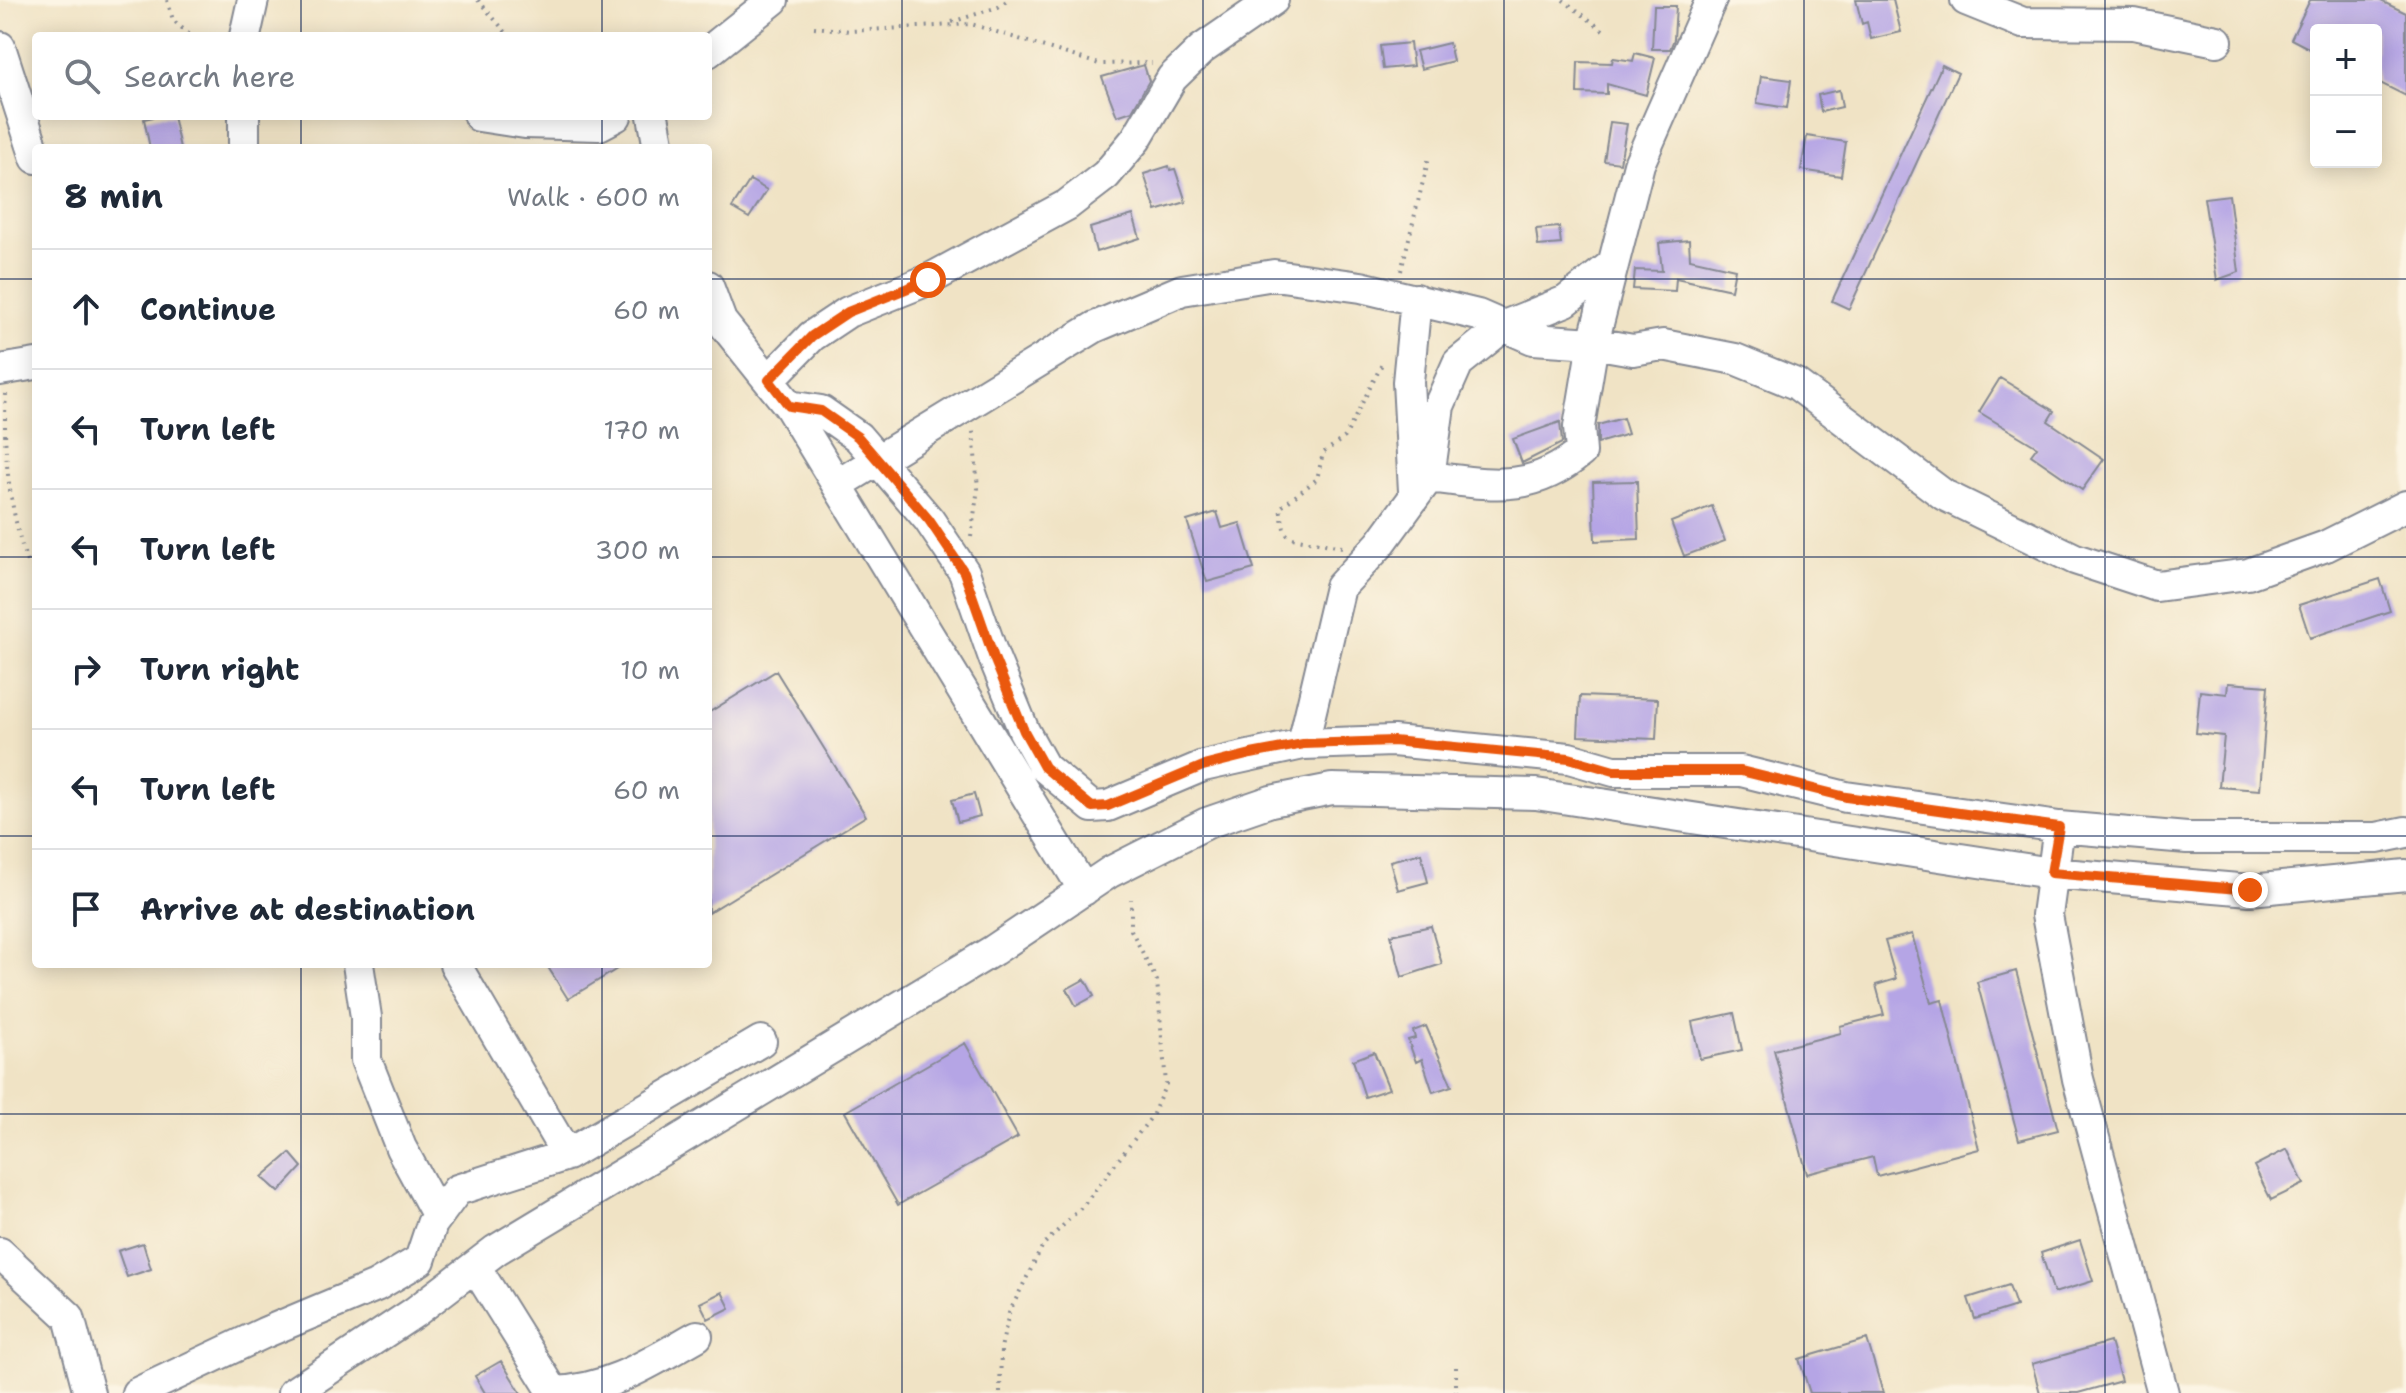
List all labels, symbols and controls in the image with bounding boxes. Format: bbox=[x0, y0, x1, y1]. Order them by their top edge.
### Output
map controls bbox=[2310, 24, 2382, 168]
button: + bbox=[2310, 24, 2382, 96]
search box bbox=[32, 32, 712, 120]
icon: search bbox=[60, 54, 104, 98]
text: Search here bbox=[124, 56, 295, 97]
button: − bbox=[2310, 96, 2382, 168]
text: 8 min bbox=[64, 173, 163, 219]
text: Walk · 600 m bbox=[507, 179, 680, 214]
route start bbox=[910, 262, 946, 298]
icon: ahead bbox=[64, 287, 108, 331]
text: Continue bbox=[140, 289, 276, 330]
text: 60 m bbox=[613, 292, 680, 327]
icon: left bbox=[64, 407, 108, 451]
text: Turn left bbox=[140, 409, 275, 450]
text: 170 m bbox=[603, 412, 680, 447]
icon: left bbox=[64, 527, 108, 571]
text: Turn left bbox=[140, 529, 275, 570]
text: 300 m bbox=[595, 532, 680, 567]
icon: right bbox=[64, 647, 108, 691]
text: Turn right bbox=[140, 649, 299, 690]
text: 10 m bbox=[620, 652, 680, 687]
icon: left bbox=[64, 767, 108, 811]
text: Turn left bbox=[140, 769, 275, 810]
text: 60 m bbox=[613, 772, 680, 807]
route end bbox=[2232, 872, 2268, 908]
icon: arrive bbox=[64, 887, 108, 931]
text: Arrive at destination bbox=[140, 889, 475, 930]

